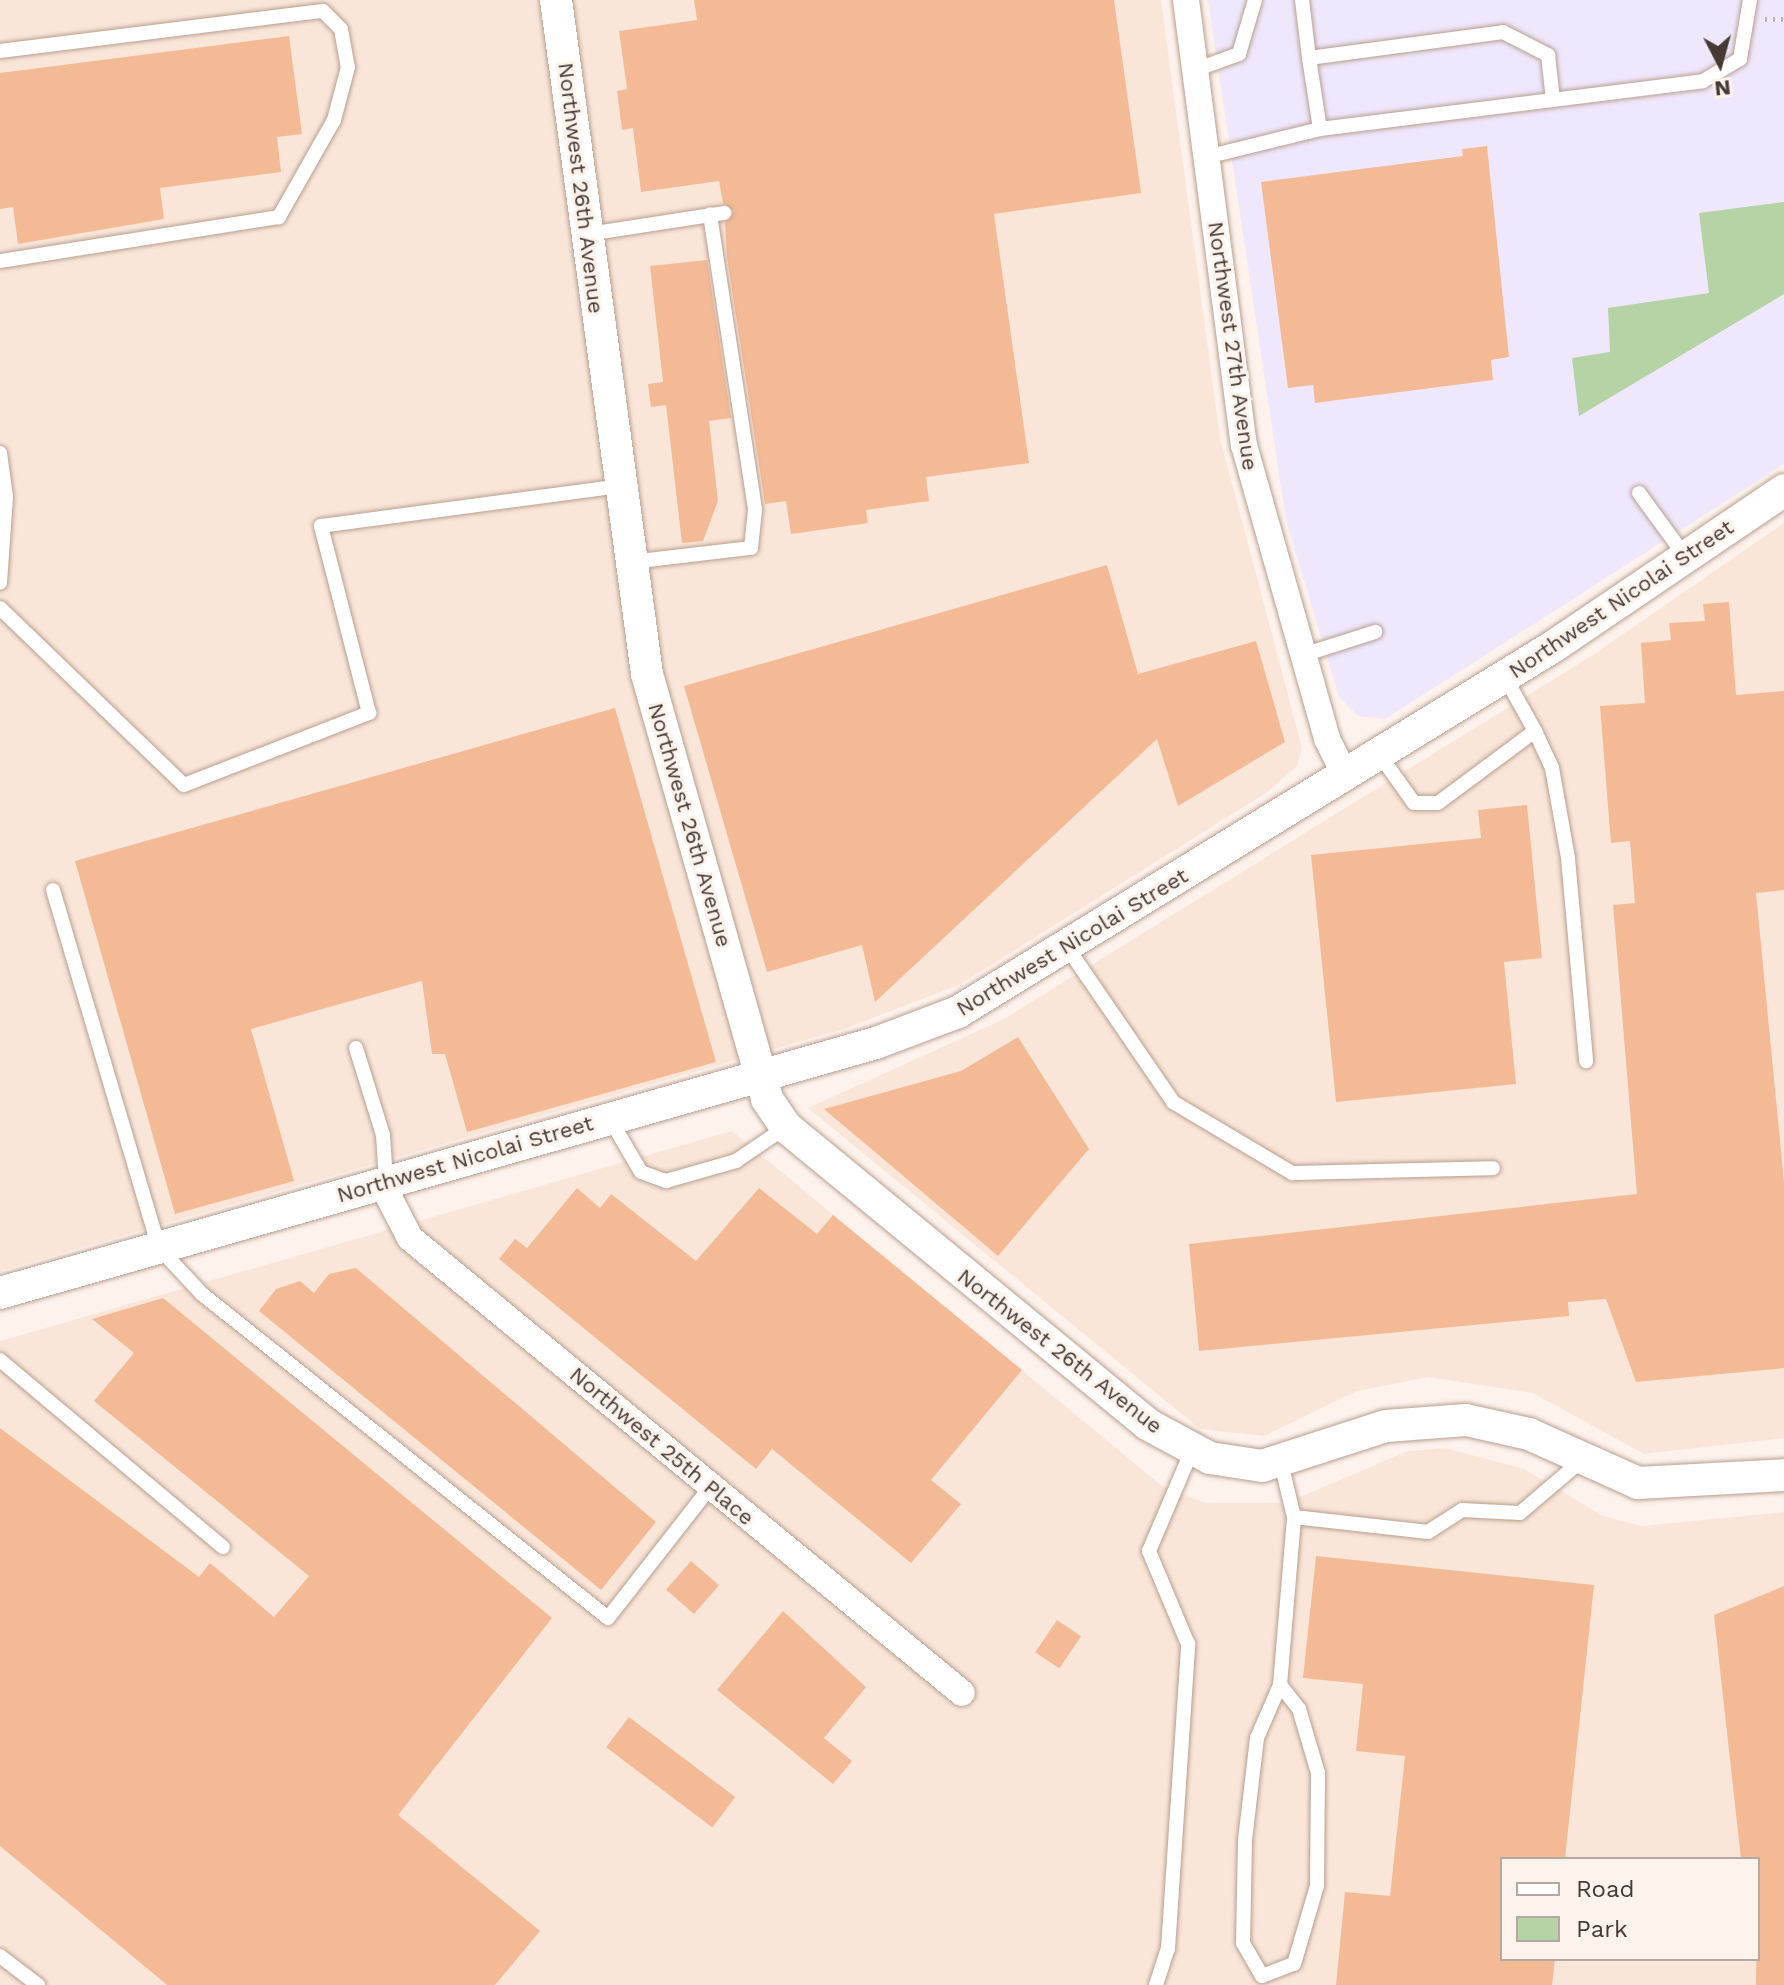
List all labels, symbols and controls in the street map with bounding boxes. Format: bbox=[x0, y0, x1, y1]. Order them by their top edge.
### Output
north arrow bbox=[1680, 24, 1760, 104]
street label: Northwest 26th Avenue bbox=[552, 61, 610, 315]
text: N bbox=[1713, 75, 1732, 102]
street label: Northwest 27th Avenue bbox=[1202, 219, 1264, 473]
street label: Northwest Nicolai Street bbox=[1504, 514, 1738, 684]
street label: Northwest 26th Avenue bbox=[642, 699, 738, 951]
street label: Northwest Nicolai Street bbox=[951, 862, 1193, 1022]
street label: Northwest Nicolai Street bbox=[334, 1110, 596, 1208]
street label: Northwest 26th Avenue bbox=[952, 1263, 1168, 1439]
street label: Northwest 25th Place bbox=[564, 1361, 760, 1531]
legend bbox=[1500, 1857, 1760, 1961]
text: Road bbox=[1576, 1875, 1635, 1903]
text: Park bbox=[1576, 1915, 1628, 1943]

